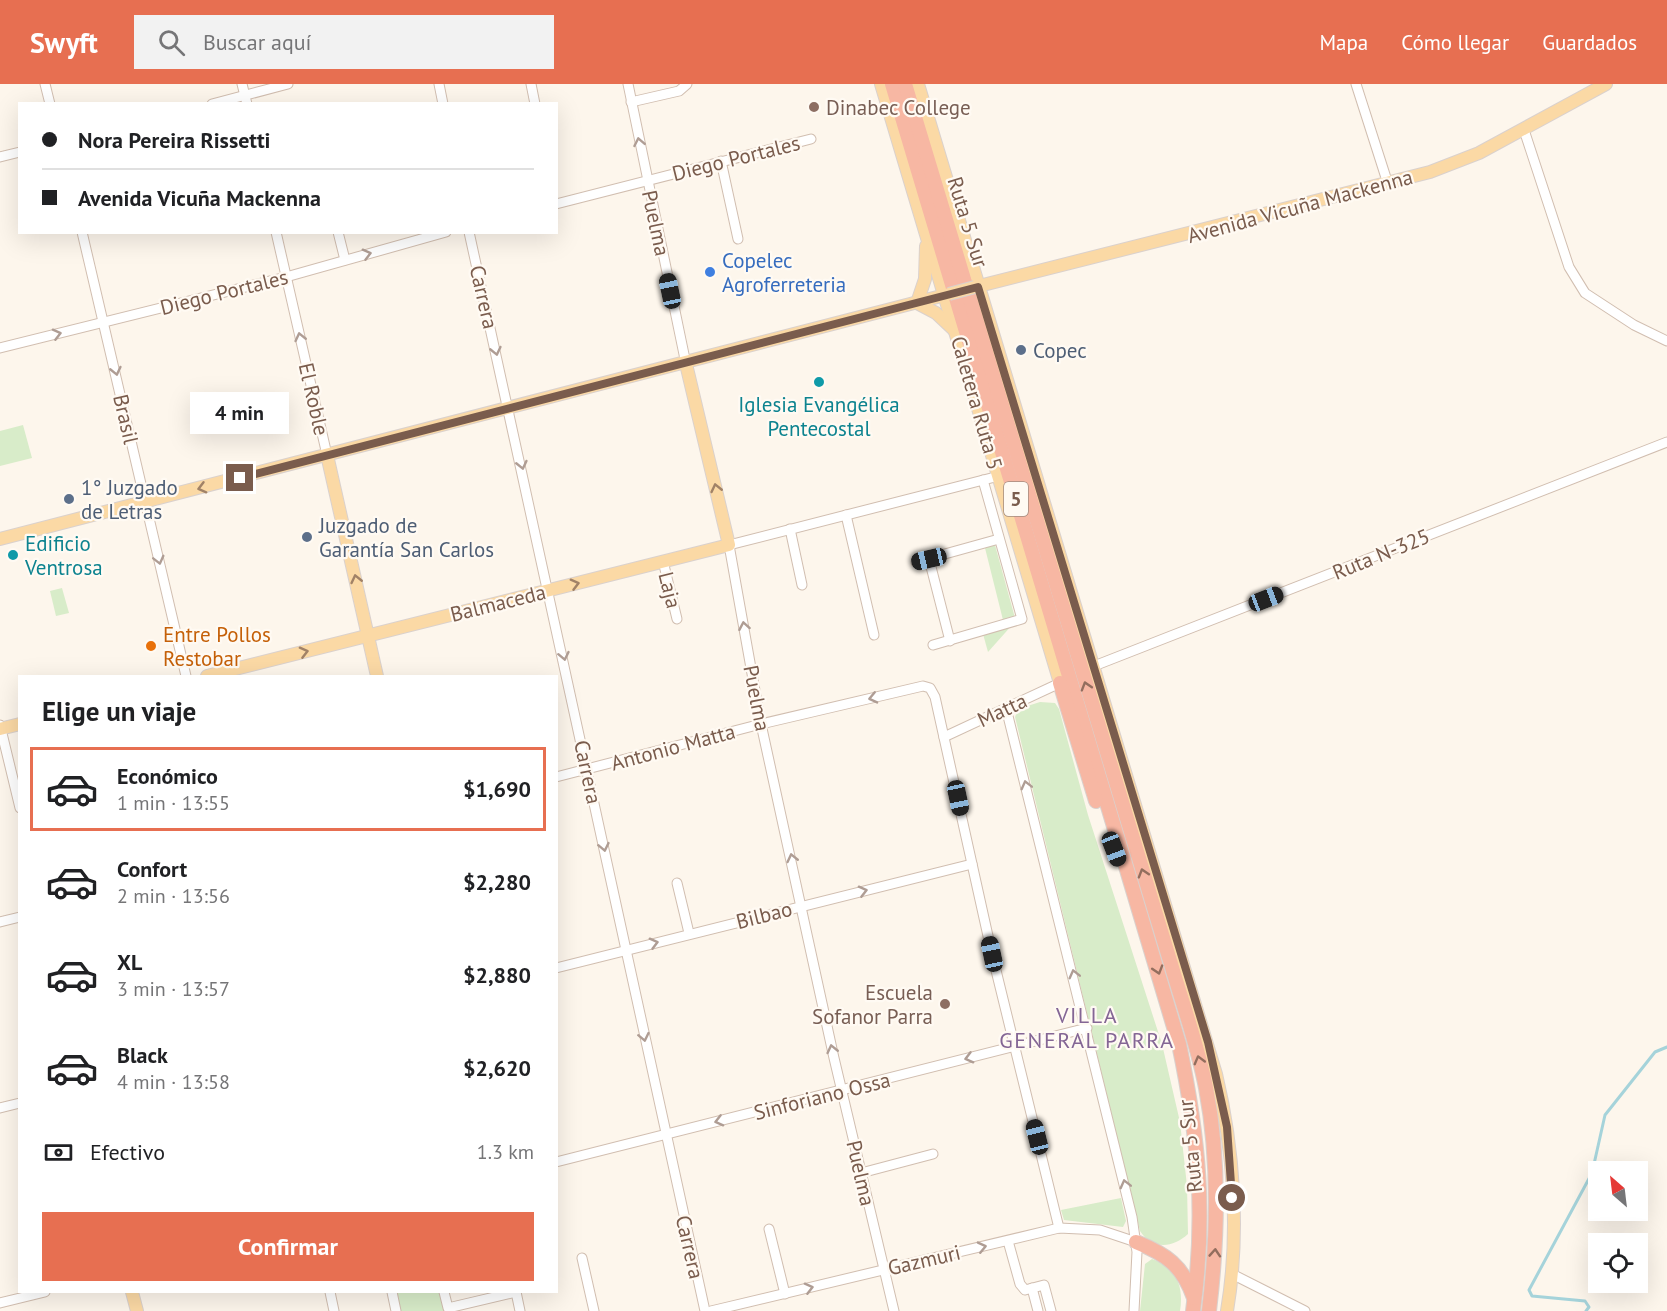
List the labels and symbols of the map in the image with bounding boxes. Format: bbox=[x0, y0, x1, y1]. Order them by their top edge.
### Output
place label: Dinabec College bbox=[826, 94, 971, 121]
marker: Dinabec College bbox=[807, 100, 821, 114]
street label: Diego Portales bbox=[669, 129, 803, 187]
one-way arrow bbox=[633, 137, 646, 147]
street label: Avenida Vicuña Mackenna bbox=[1184, 163, 1416, 249]
street label: Ruta 5 Sur bbox=[941, 173, 995, 271]
street label: Puelma bbox=[636, 188, 676, 258]
place label: Copelec Agroferreteria bbox=[722, 247, 846, 298]
one-way arrow bbox=[362, 248, 372, 261]
street label: Diego Portales bbox=[157, 263, 291, 321]
street label: Carrera bbox=[464, 263, 504, 331]
marker: Copelec Agroferreteria bbox=[703, 265, 717, 279]
car bbox=[657, 272, 683, 310]
one-way arrow bbox=[51, 328, 61, 341]
one-way arrow bbox=[294, 332, 307, 342]
street label: Caletera Ruta 5 bbox=[945, 333, 1009, 473]
place label: Copec bbox=[1033, 337, 1087, 364]
marker: Copec bbox=[1014, 343, 1028, 357]
one-way arrow bbox=[489, 346, 502, 356]
street label: El Roble bbox=[293, 360, 335, 438]
one-way arrow bbox=[108, 366, 121, 376]
marker: Iglesia Evangélica Pentecostal bbox=[812, 375, 826, 389]
street label: Brasil bbox=[107, 391, 145, 447]
callout: 4 min bbox=[190, 391, 290, 433]
place label: Iglesia Evangélica Pentecostal bbox=[738, 391, 900, 442]
one-way arrow bbox=[515, 460, 528, 470]
route end bbox=[226, 464, 253, 491]
place label: 1° Juzgado de Letras bbox=[81, 474, 178, 525]
one-way arrow bbox=[197, 480, 207, 493]
road number: 5 bbox=[1004, 482, 1028, 516]
one-way arrow bbox=[710, 483, 723, 493]
marker: 1° Juzgado de Letras bbox=[62, 492, 76, 506]
place label: Juzgado de Garantía San Carlos bbox=[318, 512, 494, 563]
street label: Ruta N-325 bbox=[1328, 522, 1434, 586]
place label: Edificio Ventrosa bbox=[24, 530, 103, 581]
marker: Juzgado de Garantía San Carlos bbox=[300, 530, 314, 544]
car bbox=[909, 546, 949, 572]
marker: Edificio Ventrosa bbox=[6, 548, 20, 562]
one-way arrow bbox=[152, 554, 165, 564]
street label: Laja bbox=[652, 569, 688, 611]
one-way arrow bbox=[350, 574, 363, 584]
street label: Balmaceda bbox=[447, 578, 549, 628]
one-way arrow bbox=[569, 579, 579, 591]
car bbox=[1246, 584, 1286, 614]
place label: Entre Pollos Restobar bbox=[163, 621, 271, 672]
one-way arrow bbox=[738, 621, 751, 631]
marker: Entre Pollos Restobar bbox=[144, 639, 158, 653]
one-way arrow bbox=[299, 647, 309, 660]
one-way arrow bbox=[556, 651, 569, 661]
street label: Puelma bbox=[737, 663, 777, 733]
one-way arrow bbox=[1081, 681, 1093, 692]
street label: Matta bbox=[973, 687, 1031, 733]
one-way arrow bbox=[869, 690, 879, 703]
street label: Antonio Matta bbox=[608, 717, 738, 777]
street label: Carrera bbox=[568, 738, 608, 806]
car bbox=[945, 779, 971, 817]
one-way arrow bbox=[1020, 780, 1033, 790]
car bbox=[1099, 829, 1129, 869]
one-way arrow bbox=[597, 841, 610, 851]
one-way arrow bbox=[786, 853, 799, 863]
one-way arrow bbox=[1138, 868, 1150, 879]
one-way arrow bbox=[858, 885, 868, 898]
street label: Bilbao bbox=[733, 895, 795, 935]
car bbox=[979, 935, 1005, 973]
one-way arrow bbox=[649, 937, 659, 950]
one-way arrow bbox=[1151, 964, 1163, 975]
one-way arrow bbox=[1068, 969, 1081, 979]
place label: Escuela Sofanor Parra bbox=[812, 979, 933, 1030]
marker: Escuela Sofanor Parra bbox=[938, 997, 952, 1011]
district label: VILLA GENERAL PARRA bbox=[999, 1001, 1175, 1054]
one-way arrow bbox=[637, 1032, 650, 1042]
one-way arrow bbox=[827, 1044, 840, 1054]
one-way arrow bbox=[964, 1050, 974, 1063]
one-way arrow bbox=[1193, 1055, 1206, 1065]
street label: Sinforiano Ossa bbox=[751, 1066, 893, 1126]
street label: Ruta 5 Sur bbox=[1172, 1098, 1208, 1194]
one-way arrow bbox=[714, 1114, 724, 1127]
car bbox=[1024, 1117, 1050, 1157]
street label: Puelma bbox=[840, 1138, 882, 1208]
north arrow bbox=[1588, 1161, 1648, 1221]
one-way arrow bbox=[1119, 1179, 1132, 1189]
route start bbox=[1218, 1184, 1245, 1211]
street label: Carrera bbox=[670, 1213, 710, 1281]
street label: Gazmuri bbox=[885, 1239, 963, 1281]
one-way arrow bbox=[977, 1241, 987, 1254]
one-way arrow bbox=[1208, 1248, 1221, 1257]
one-way arrow bbox=[804, 1282, 814, 1295]

